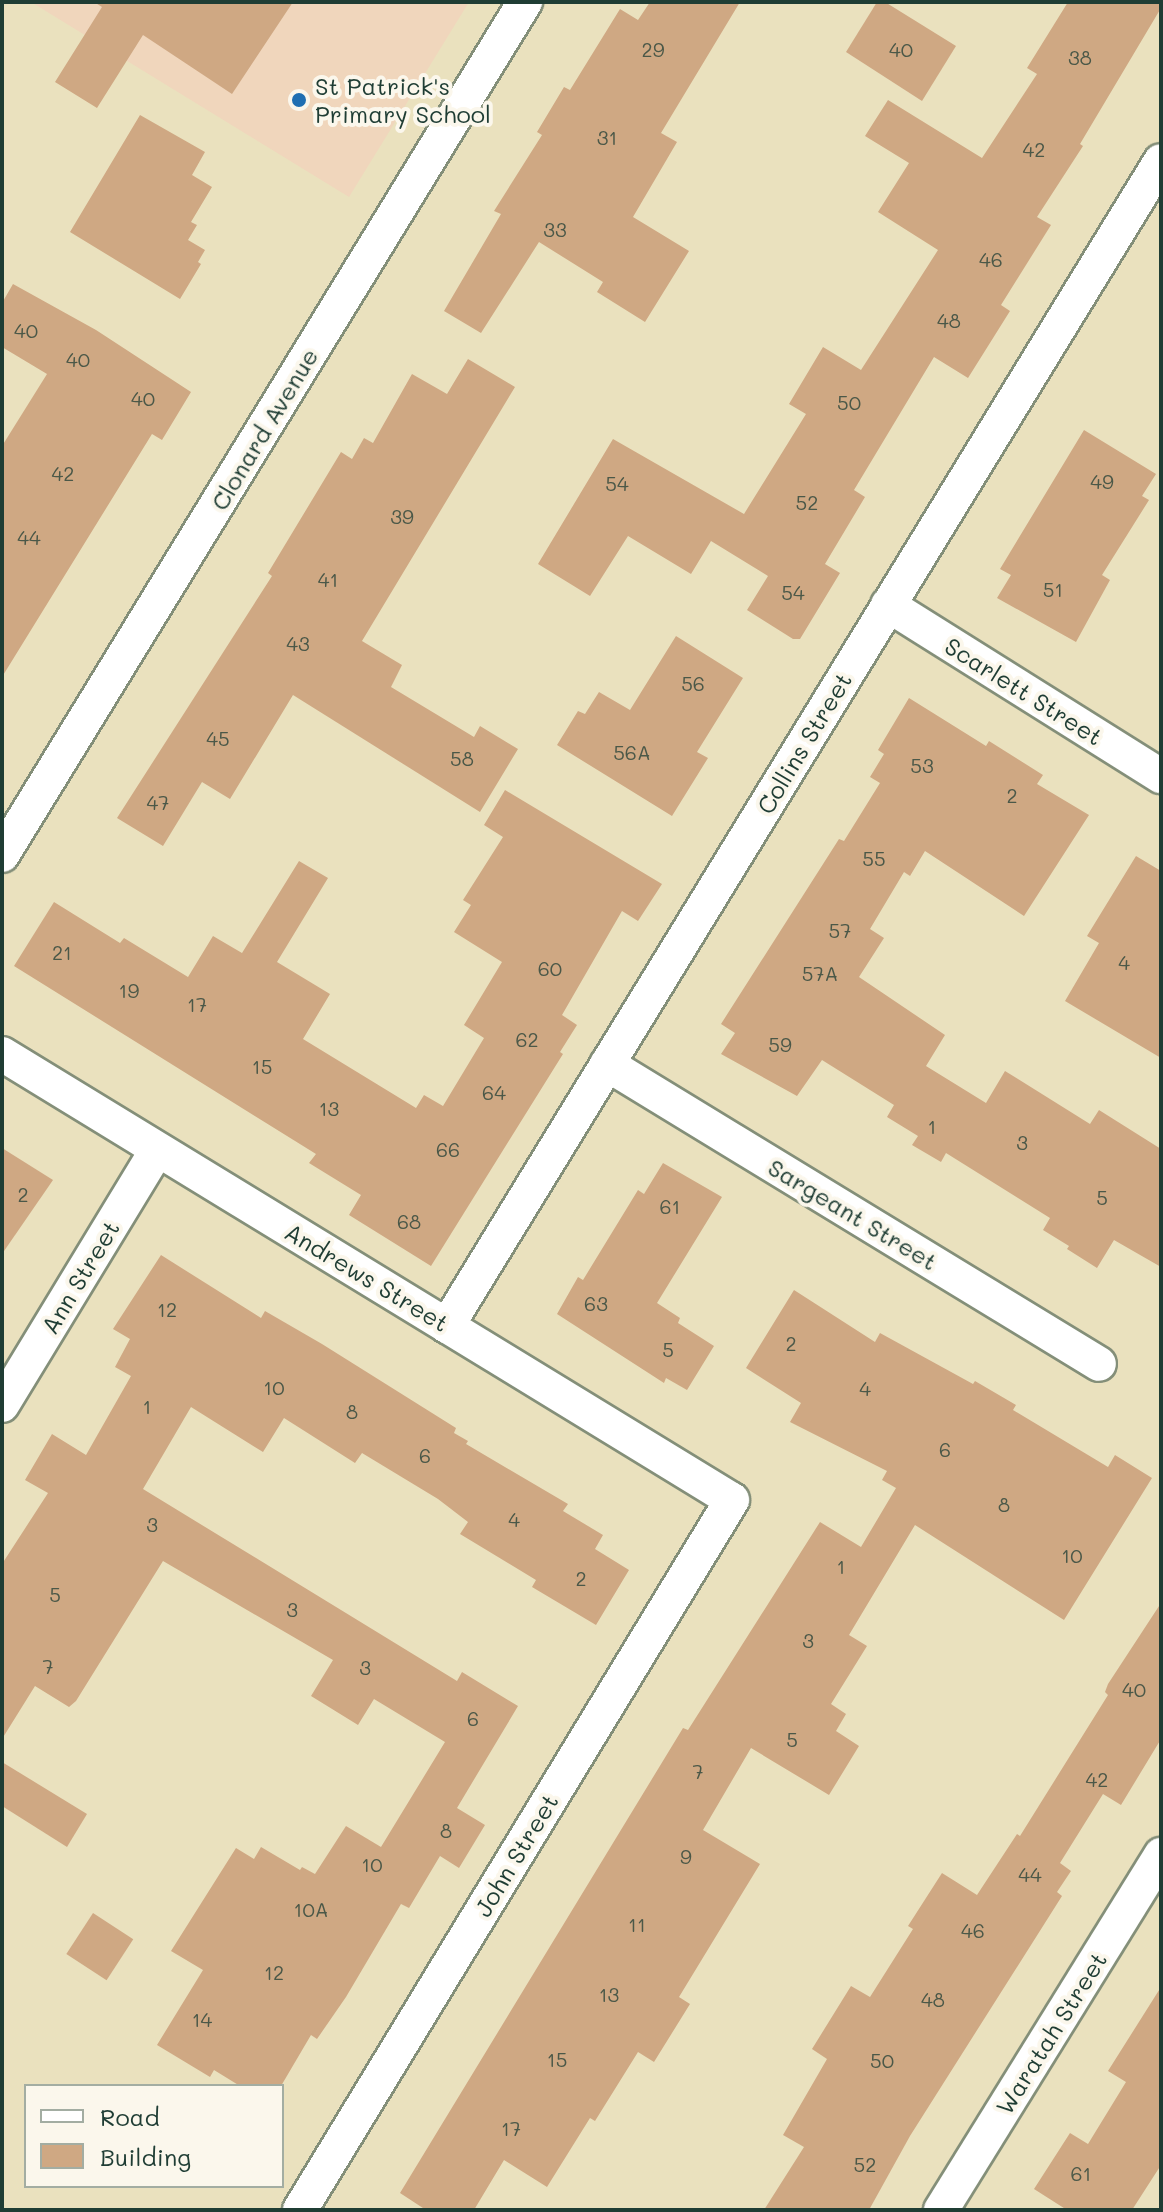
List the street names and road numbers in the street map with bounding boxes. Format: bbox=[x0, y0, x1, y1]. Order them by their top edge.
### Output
street label: Clonard Avenue bbox=[204, 343, 324, 515]
street label: Scarlett Street bbox=[940, 631, 1108, 751]
street label: Collins Street bbox=[751, 667, 857, 819]
street label: Sargeant Street bbox=[763, 1152, 943, 1276]
street label: Ann Street bbox=[35, 1215, 125, 1339]
street label: Andrews Street bbox=[280, 1217, 454, 1337]
street label: John Street bbox=[468, 1788, 564, 1922]
street label: Waratah Street bbox=[989, 1946, 1113, 2120]

